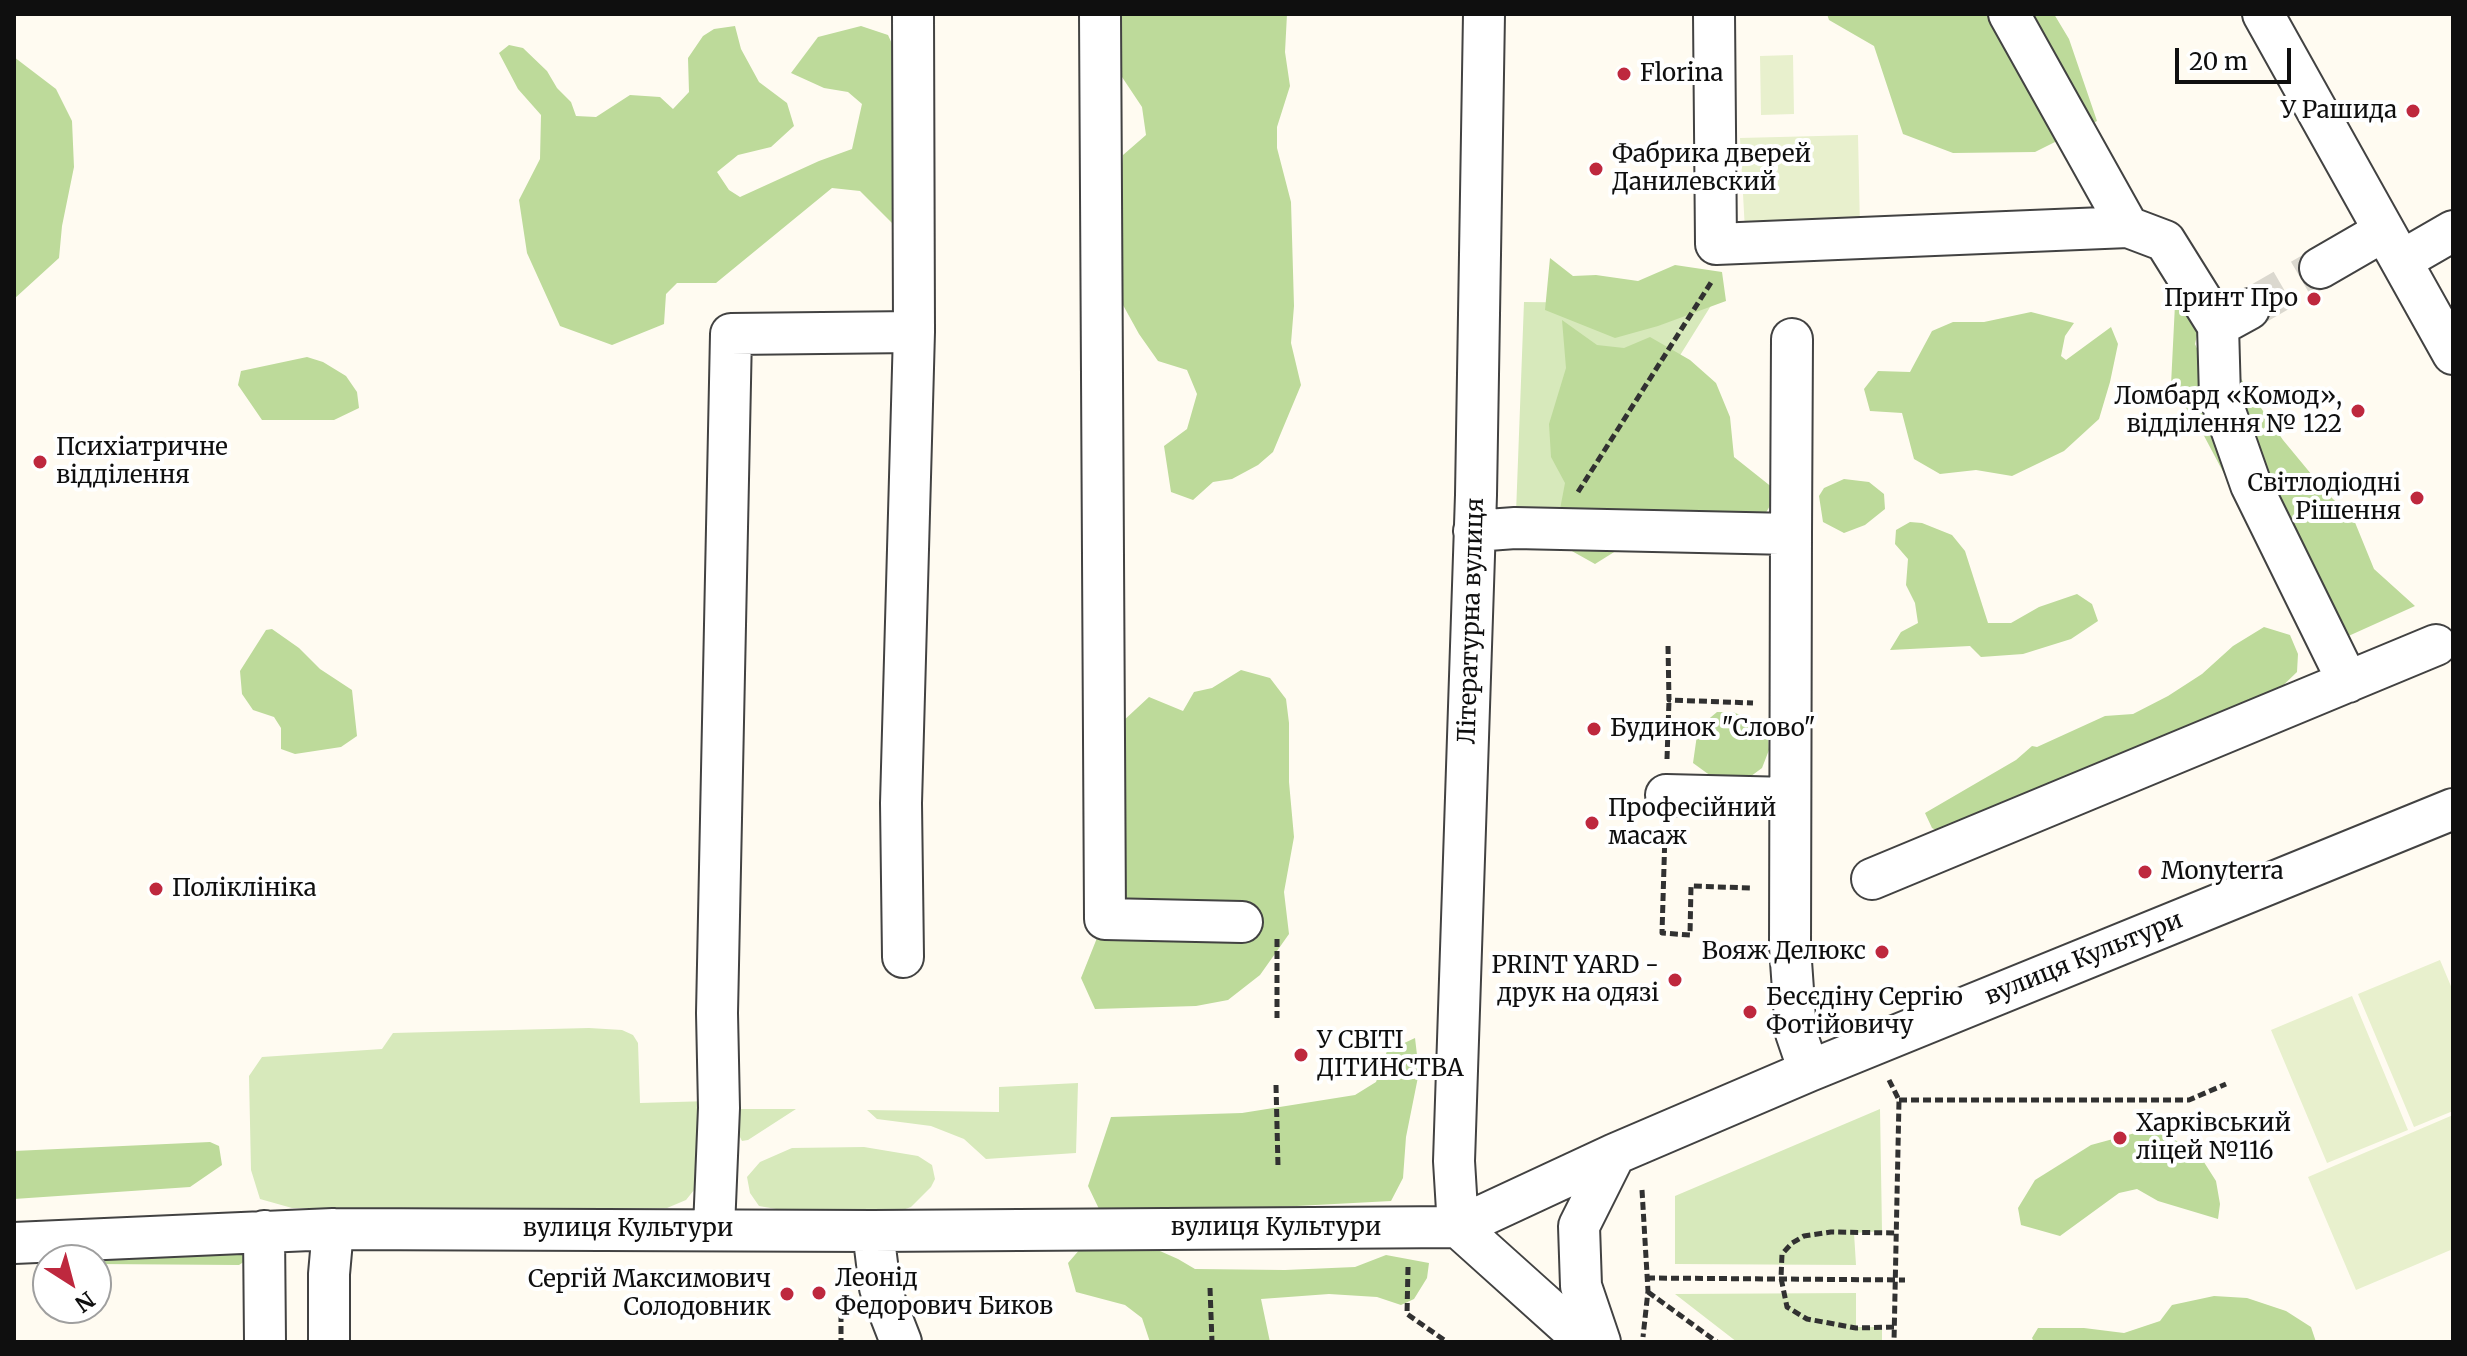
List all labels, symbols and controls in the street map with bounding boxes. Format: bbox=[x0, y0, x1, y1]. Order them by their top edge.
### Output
scale bar bbox=[2179, 32, 2295, 82]
text: 20 m bbox=[2189, 46, 2248, 77]
place label: Florina bbox=[1640, 60, 1723, 88]
marker: Florina bbox=[1615, 65, 1633, 83]
place label: У Рашида bbox=[2281, 97, 2397, 125]
marker: У Рашида bbox=[2404, 102, 2422, 120]
place label: Фабрика дверей Данилевский bbox=[1612, 141, 1811, 197]
marker: Фабрика дверей Данилевский bbox=[1587, 160, 1605, 178]
place label: Принт Про bbox=[2164, 285, 2298, 313]
marker: Принт Про bbox=[2305, 290, 2323, 308]
place label: Ломбард «Комод», відділення № 122 bbox=[2114, 383, 2342, 439]
marker: Ломбард «Комод», відділення № 122 bbox=[2349, 402, 2367, 420]
place label: Психіатричне відділення bbox=[56, 434, 228, 490]
marker: Психіатричне відділення bbox=[31, 453, 49, 471]
place label: Світлодіодні Рішення bbox=[2248, 470, 2401, 526]
marker: Світлодіодні Рішення bbox=[2408, 489, 2426, 507]
street label: Літературна вулиця bbox=[1453, 497, 1491, 745]
place label: Будинок "Слово" bbox=[1610, 715, 1816, 743]
marker: Будинок "Слово" bbox=[1585, 720, 1603, 738]
place label: Професійний масаж bbox=[1608, 795, 1776, 851]
marker: Професійний масаж bbox=[1583, 814, 1601, 832]
place label: Monyterra bbox=[2161, 858, 2284, 886]
marker: Monyterra bbox=[2136, 863, 2154, 881]
place label: Поліклініка bbox=[172, 875, 317, 903]
marker: Поліклініка bbox=[147, 880, 165, 898]
street label: вулиця Культури bbox=[1981, 906, 2187, 1012]
place label: Вояж Делюкс bbox=[1702, 938, 1866, 966]
marker: Вояж Делюкс bbox=[1873, 943, 1891, 961]
place label: PRINT YARD - друк на одязі bbox=[1491, 952, 1659, 1008]
marker: PRINT YARD - друк на одязі bbox=[1666, 971, 1684, 989]
place label: Бесєдіну Сергію Фотійовичу bbox=[1766, 984, 1963, 1040]
marker: Бесєдіну Сергію Фотійовичу bbox=[1741, 1003, 1759, 1021]
place label: У СВІТІ ДІТИНСТВА bbox=[1317, 1027, 1464, 1083]
marker: У СВІТІ ДІТИНСТВА bbox=[1292, 1046, 1310, 1064]
place label: Харківський ліцей №116 bbox=[2136, 1110, 2291, 1166]
marker: Харківський ліцей №116 bbox=[2111, 1129, 2129, 1147]
street label: вулиця Культури bbox=[1171, 1214, 1381, 1242]
street label: вулиця Культури bbox=[523, 1215, 733, 1243]
north arrow bbox=[32, 1244, 112, 1324]
place label: Леонід Федорович Биков bbox=[835, 1265, 1053, 1321]
place label: Сергій Максимович Солодовник bbox=[528, 1266, 771, 1322]
marker: Леонід Федорович Биков bbox=[810, 1284, 828, 1302]
text: N bbox=[70, 1285, 100, 1318]
marker: Сергій Максимович Солодовник bbox=[778, 1285, 796, 1303]

